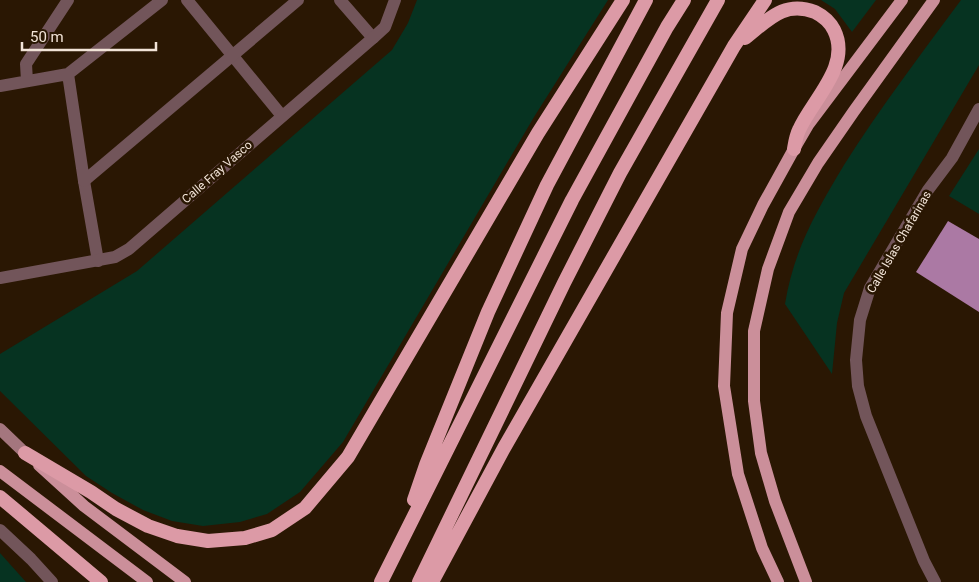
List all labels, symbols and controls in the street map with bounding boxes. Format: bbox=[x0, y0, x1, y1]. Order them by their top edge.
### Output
scale bar bbox=[22, 20, 156, 52]
text: 50 m bbox=[30, 28, 64, 46]
street label: Calle Fray Vasco bbox=[179, 138, 255, 206]
street label: Calle Islas Chafarinas bbox=[864, 188, 934, 296]

